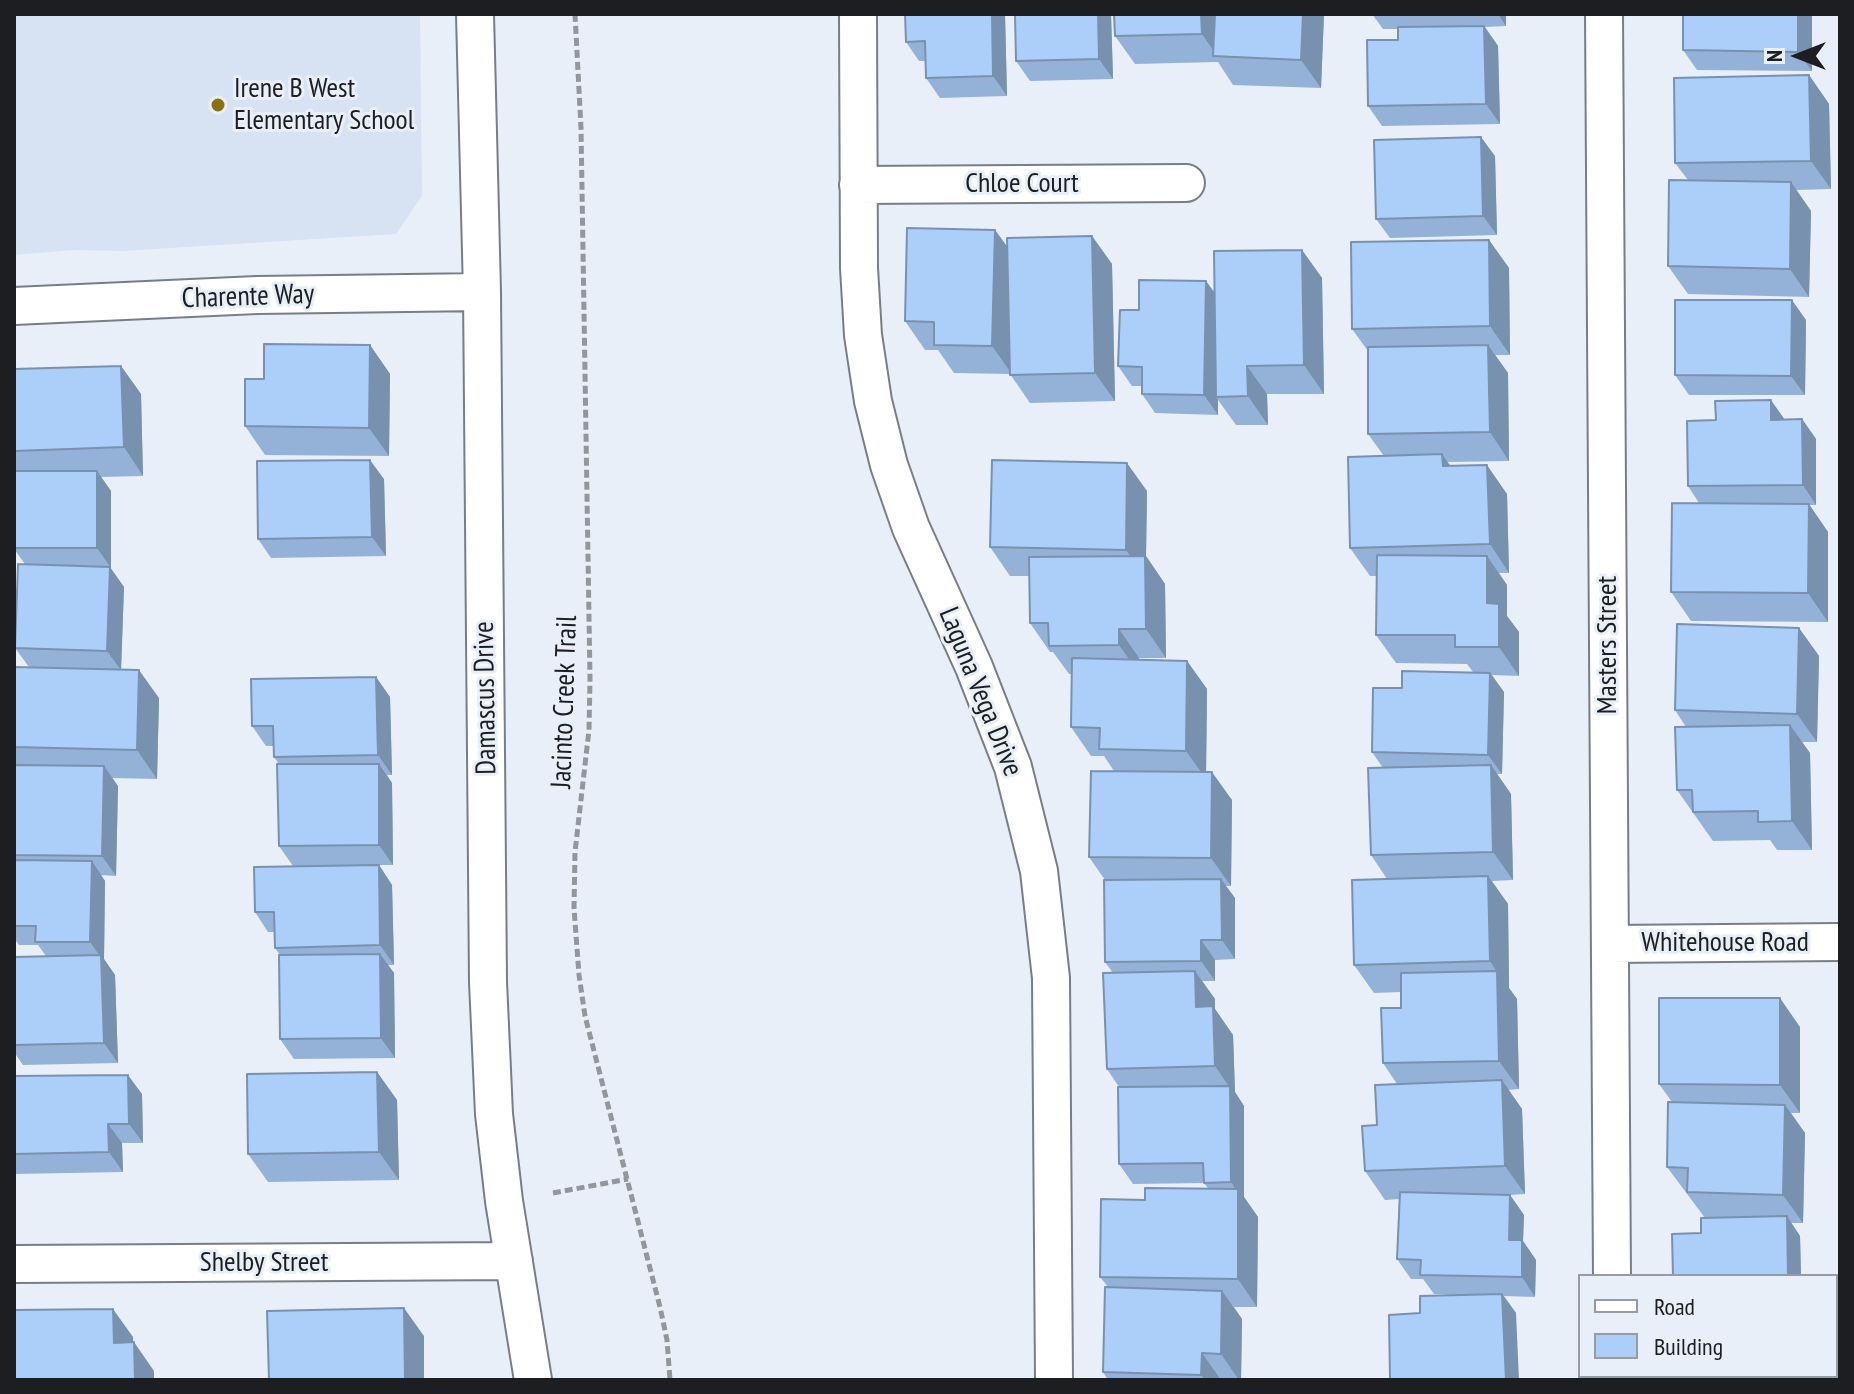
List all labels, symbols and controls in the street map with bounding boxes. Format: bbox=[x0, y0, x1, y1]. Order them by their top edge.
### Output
north arrow bbox=[1758, 16, 1838, 96]
text: N bbox=[1760, 50, 1788, 62]
place label: Irene B West Elementary School bbox=[234, 72, 414, 138]
marker: Irene B West Elementary School bbox=[209, 96, 227, 114]
street label: Chloe Court bbox=[965, 167, 1079, 201]
street label: Charente Way bbox=[181, 278, 315, 316]
street label: Masters Street bbox=[1591, 576, 1625, 714]
street label: Laguna Vega Drive bbox=[931, 603, 1029, 781]
street label: Jacinto Creek Trail bbox=[545, 615, 585, 789]
street label: Damascus Drive bbox=[468, 621, 504, 775]
street label: Whitehouse Road bbox=[1641, 926, 1809, 960]
street label: Shelby Street bbox=[200, 1246, 328, 1280]
legend bbox=[1578, 1274, 1838, 1378]
text: Road bbox=[1654, 1291, 1695, 1322]
text: Building bbox=[1654, 1331, 1723, 1362]

